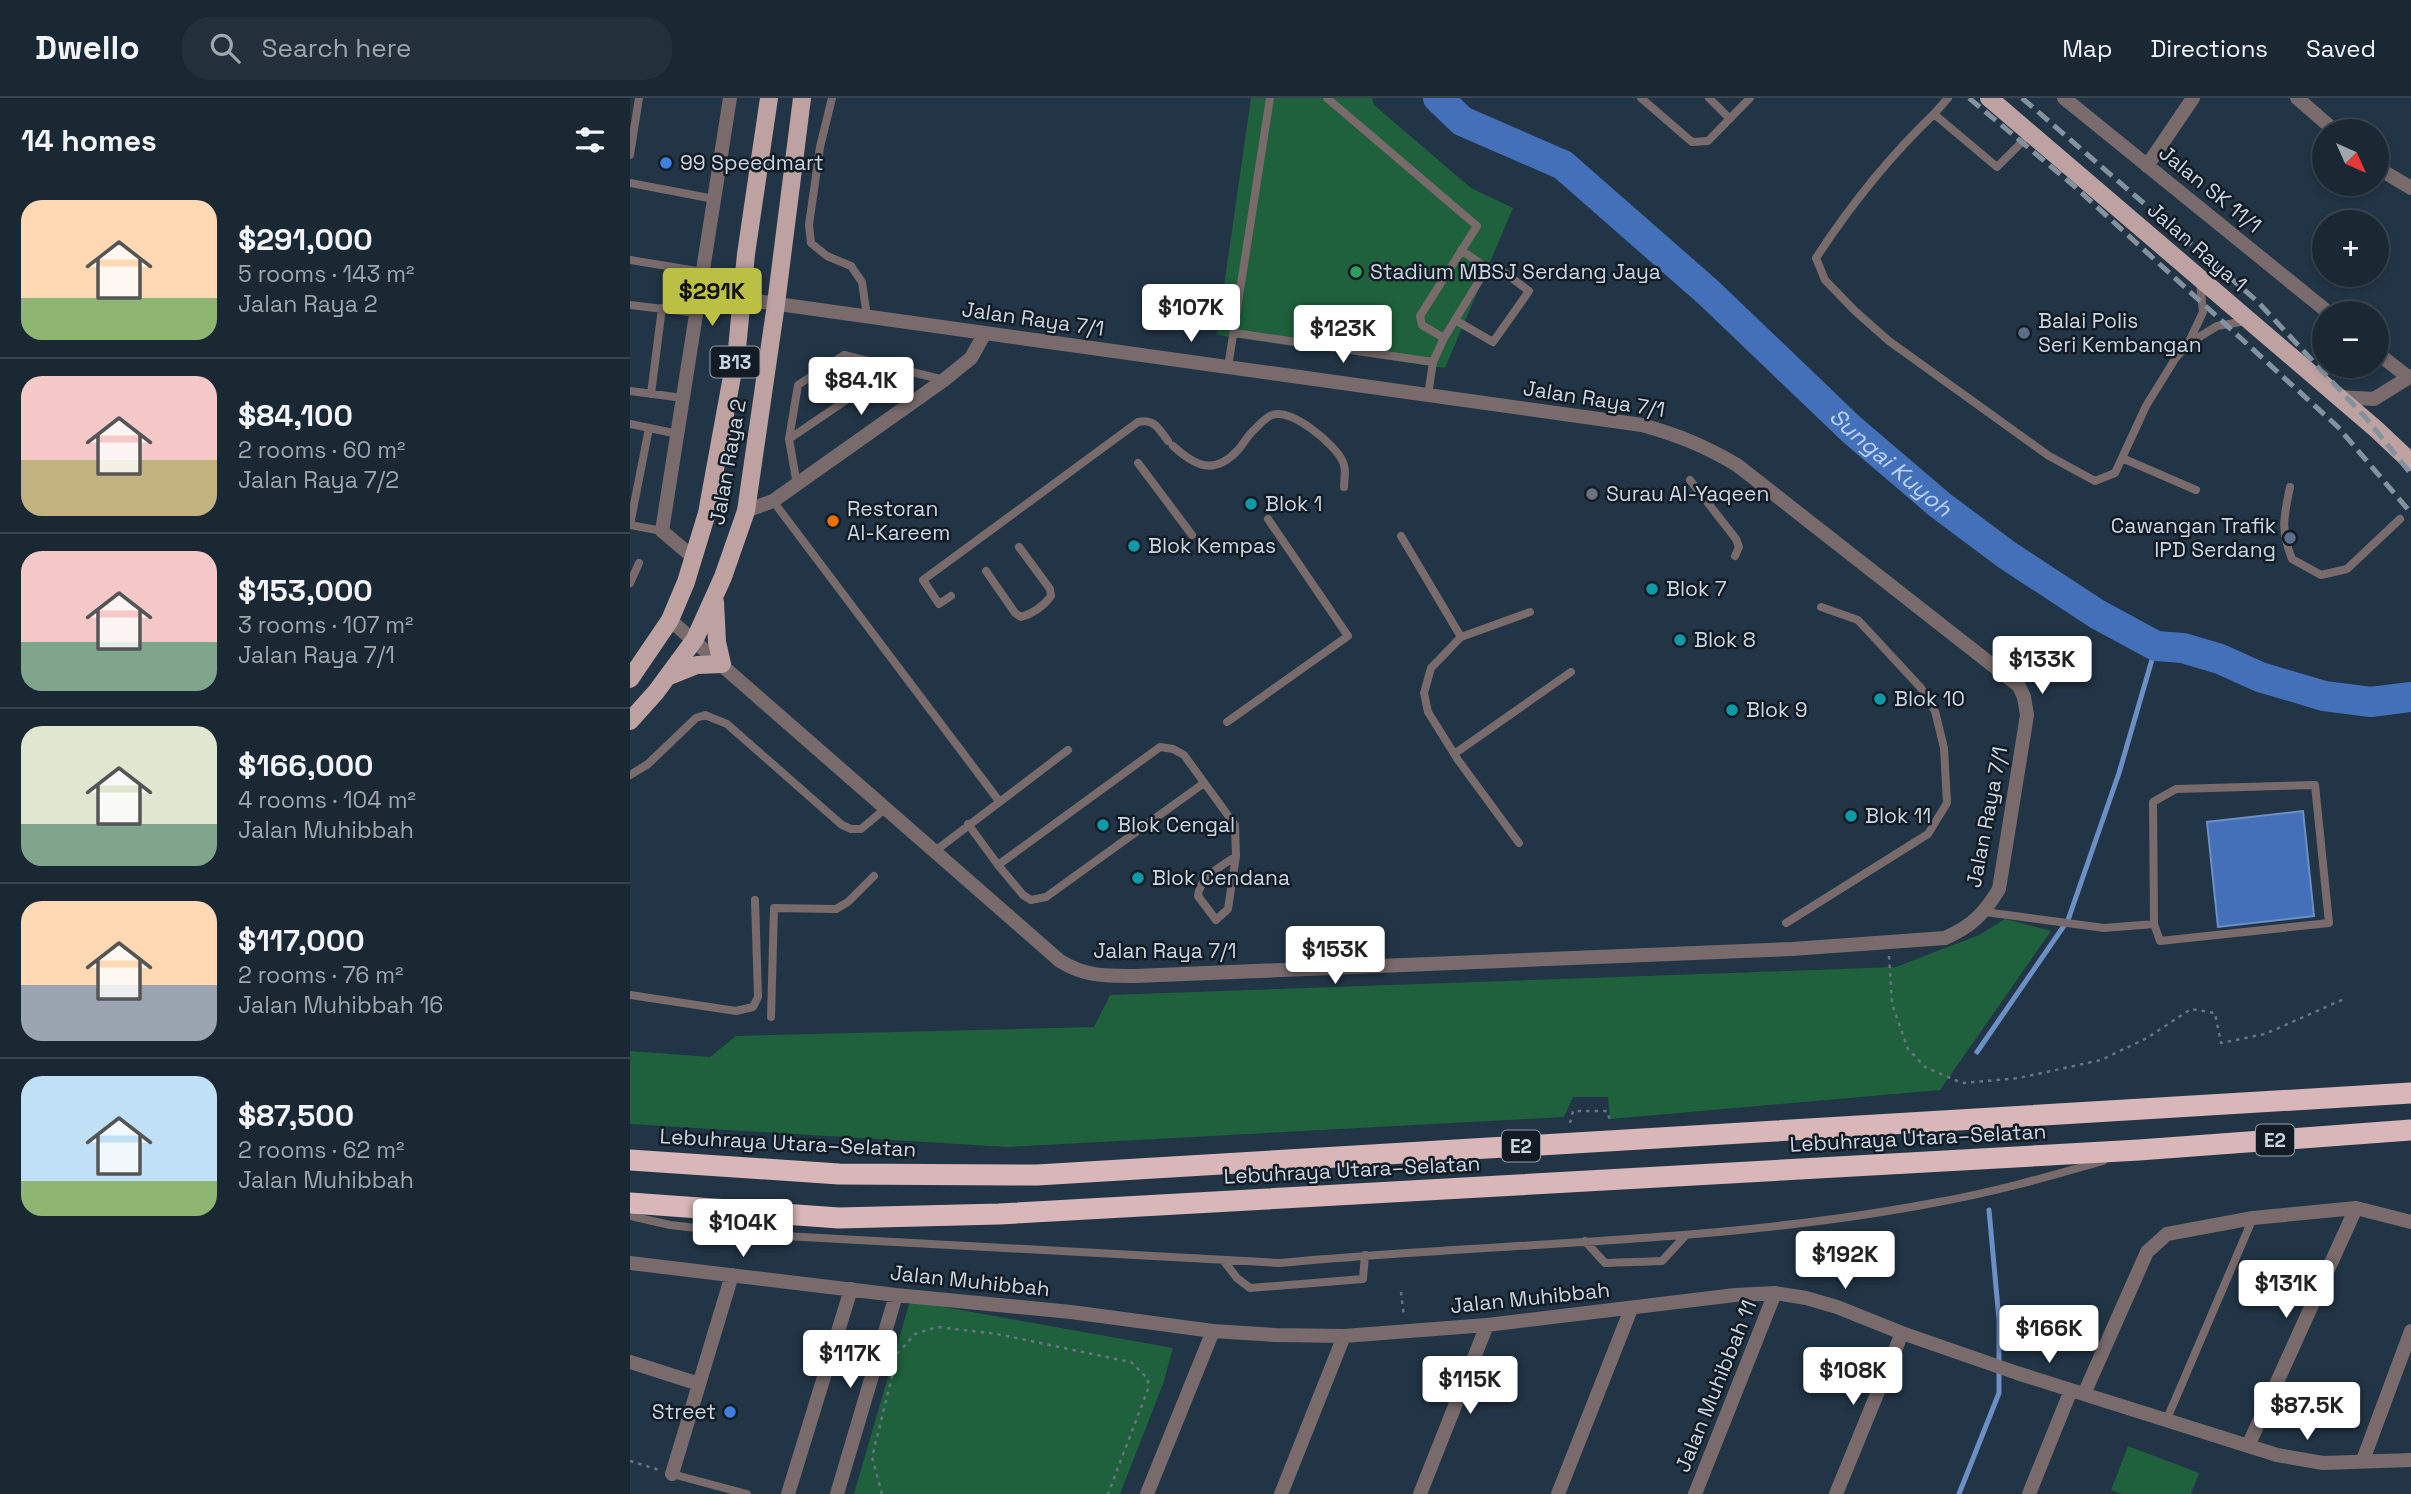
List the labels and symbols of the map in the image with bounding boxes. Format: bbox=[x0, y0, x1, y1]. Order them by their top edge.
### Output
north arrow bbox=[2312, 119, 2389, 196]
street label: Jalan SK 11/1 bbox=[2153, 139, 2267, 238]
place label: 99 Speedmart bbox=[680, 149, 824, 176]
marker: 99 Speedmart bbox=[658, 155, 674, 171]
street label: Jalan Raya 1 bbox=[2142, 196, 2253, 297]
place label: Stadium MBSJ Serdang Jaya bbox=[1370, 258, 1661, 285]
marker: Stadium MBSJ Serdang Jaya bbox=[1348, 264, 1364, 280]
pin: $291K bbox=[663, 268, 761, 328]
pin: $107K bbox=[1142, 285, 1240, 344]
street label: Jalan Raya 7/1 bbox=[960, 295, 1106, 342]
pin: $123K bbox=[1294, 306, 1392, 365]
place label: Balai Polis Seri Kembangan bbox=[2038, 307, 2202, 358]
marker: Balai Polis Seri Kembangan bbox=[2016, 325, 2032, 341]
road number: B13 bbox=[710, 346, 760, 378]
pin: $84.1K bbox=[804, 358, 918, 417]
street label: Jalan Raya 7/1 bbox=[1521, 374, 1667, 423]
street label: Jalan Raya 2 bbox=[703, 397, 752, 527]
water label: Sungai Kuyoh bbox=[1823, 401, 1958, 524]
place label: Surau Al-Yaqeen bbox=[1606, 480, 1769, 507]
marker: Surau Al-Yaqeen bbox=[1584, 486, 1600, 502]
place label: Blok 1 bbox=[1265, 490, 1322, 517]
place label: Restoran Al-Kareem bbox=[847, 495, 950, 546]
marker: Blok 1 bbox=[1243, 496, 1259, 512]
place label: Cawangan Trafik IPD Serdang bbox=[2111, 512, 2276, 563]
marker: Restoran Al-Kareem bbox=[825, 513, 841, 529]
marker: Cawangan Trafik IPD Serdang bbox=[2282, 530, 2298, 546]
place label: Blok Kempas bbox=[1148, 532, 1276, 559]
marker: Blok Kempas bbox=[1126, 538, 1142, 554]
place label: Blok 7 bbox=[1666, 575, 1727, 602]
marker: Blok 7 bbox=[1644, 581, 1660, 597]
place label: Blok 8 bbox=[1694, 626, 1756, 653]
marker: Blok 8 bbox=[1672, 632, 1688, 648]
pin: $133K bbox=[1993, 636, 2091, 696]
place label: Blok 10 bbox=[1894, 685, 1965, 712]
marker: Blok 10 bbox=[1872, 691, 1888, 707]
place label: Blok 9 bbox=[1746, 696, 1808, 723]
marker: Blok 9 bbox=[1724, 702, 1740, 718]
street label: Jalan Raya 7/1 bbox=[1960, 744, 2013, 890]
place label: Blok 11 bbox=[1865, 802, 1931, 829]
marker: Blok 11 bbox=[1843, 808, 1859, 824]
place label: Blok Cengal bbox=[1117, 811, 1235, 838]
marker: Blok Cengal bbox=[1095, 817, 1111, 833]
place label: Blok Cendana bbox=[1152, 864, 1290, 891]
marker: Blok Cendana bbox=[1130, 870, 1146, 886]
pin: $153K bbox=[1286, 926, 1384, 986]
street label: Jalan Raya 7/1 bbox=[1093, 937, 1237, 964]
street label: Lebuhraya Utara–Selatan bbox=[1789, 1117, 2047, 1158]
street label: Lebuhraya Utara–Selatan bbox=[659, 1122, 917, 1163]
road number: E2 bbox=[2256, 1124, 2294, 1156]
road number: E2 bbox=[1502, 1130, 1540, 1162]
street label: Lebuhraya Utara–Selatan bbox=[1223, 1149, 1481, 1190]
pin: $104K bbox=[694, 1200, 792, 1259]
pin: $192K bbox=[1796, 1232, 1894, 1291]
street label: Jalan Muhibbah bbox=[889, 1259, 1051, 1302]
pin: $131K bbox=[2237, 1260, 2335, 1320]
street label: Jalan Muhibbah bbox=[1449, 1276, 1611, 1319]
street label: Jalan Muhibbah 11 bbox=[1669, 1296, 1762, 1476]
pin: $166K bbox=[2000, 1306, 2098, 1365]
pin: $117K bbox=[801, 1330, 899, 1390]
pin: $108K bbox=[1804, 1348, 1902, 1407]
pin: $115K bbox=[1421, 1356, 1519, 1416]
pin: $87.5K bbox=[2250, 1382, 2364, 1442]
place label: Street bbox=[652, 1398, 716, 1425]
marker: Street bbox=[722, 1404, 738, 1420]

